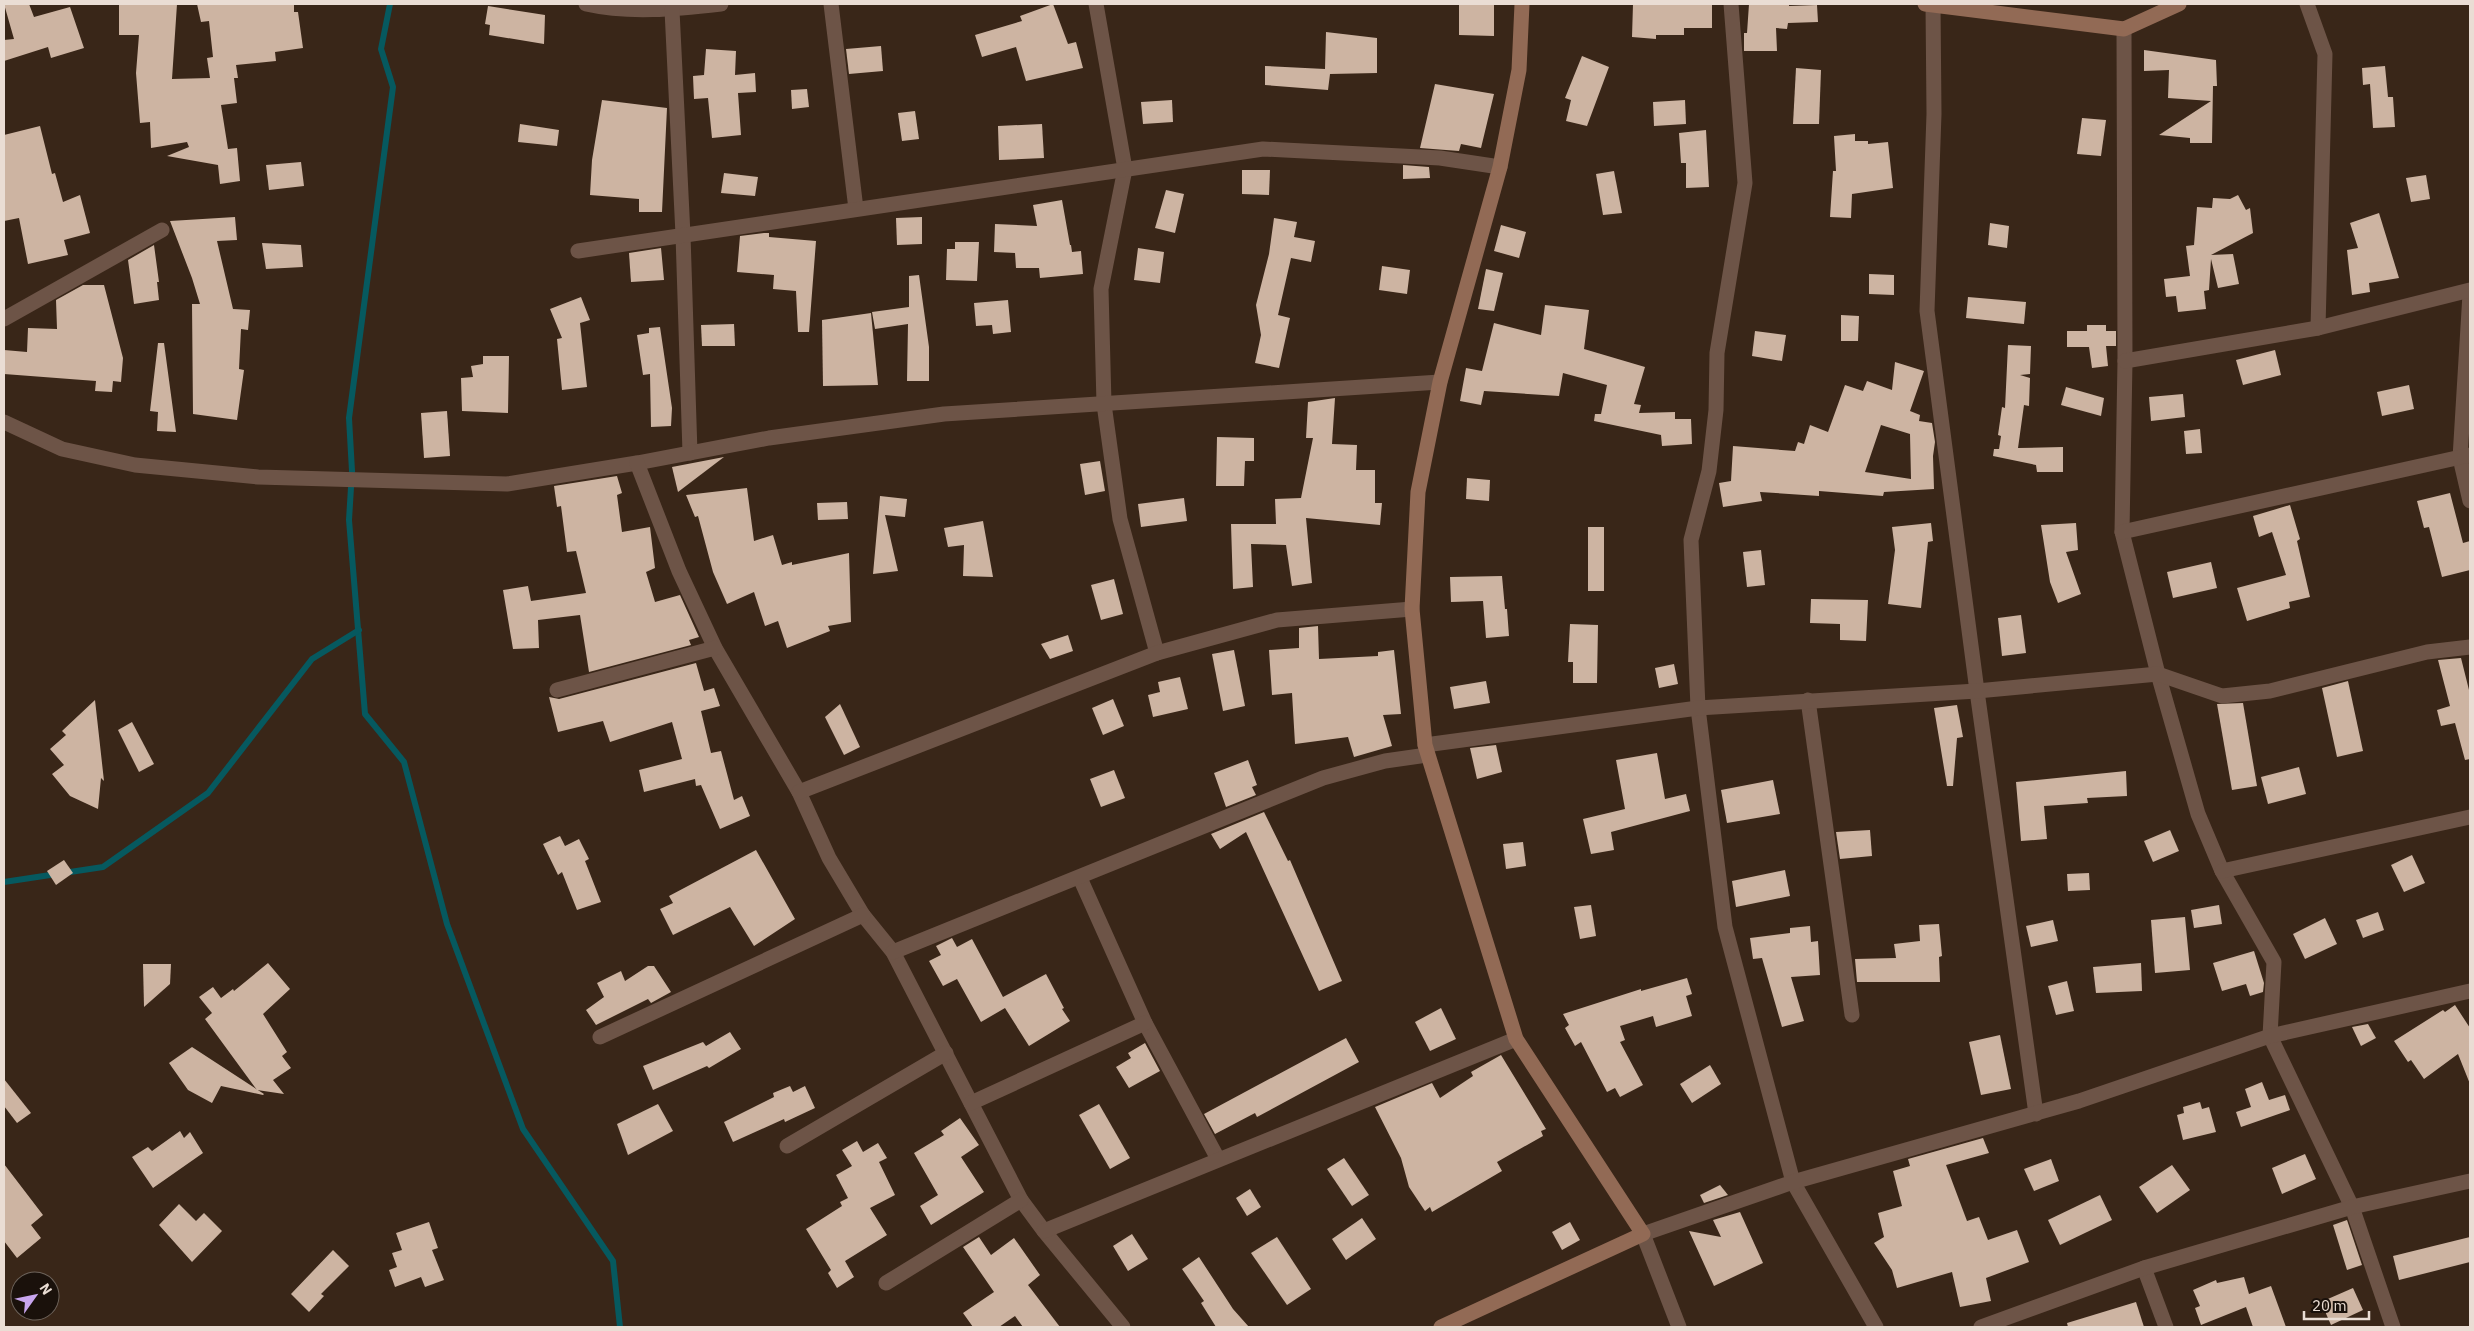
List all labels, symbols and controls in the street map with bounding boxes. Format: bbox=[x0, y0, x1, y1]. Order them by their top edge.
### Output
north arrow bbox=[10, 1271, 60, 1321]
text: N bbox=[36, 1280, 56, 1298]
scale bar bbox=[2304, 1288, 2369, 1320]
text: 20 m bbox=[2312, 1296, 2347, 1315]

